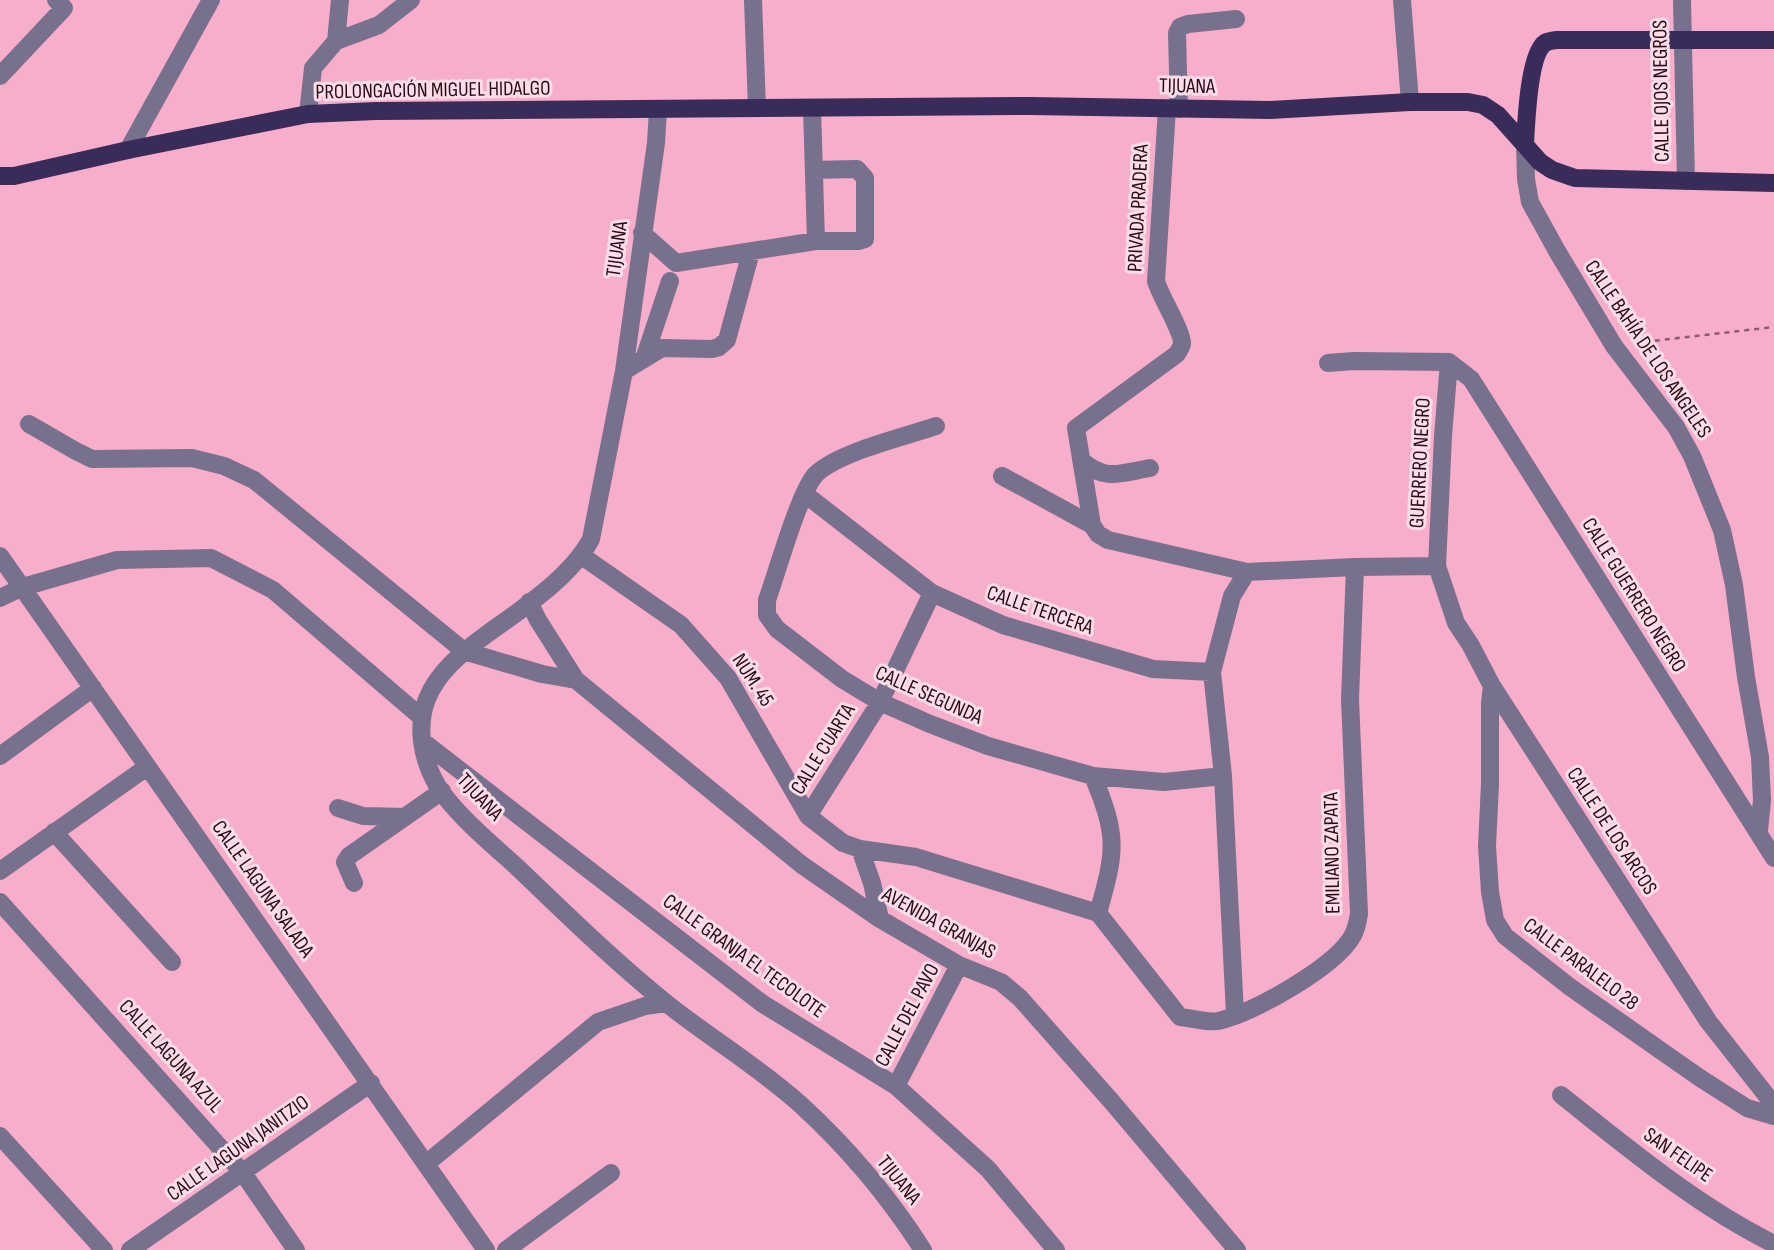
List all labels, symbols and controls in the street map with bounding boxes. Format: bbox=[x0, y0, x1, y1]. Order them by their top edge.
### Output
street label: CALLE OJOS NEGROS bbox=[1647, 20, 1675, 162]
street label: TIJUANA bbox=[1159, 73, 1216, 99]
street label: PROLONGACIÓN MIGUEL HIDALGO bbox=[315, 75, 551, 105]
street label: PRIVADA PRADERA bbox=[1122, 142, 1154, 273]
street label: TIJUANA bbox=[601, 219, 633, 278]
street label: CALLE BAHÍA DE LOS ANGELES bbox=[1579, 255, 1717, 443]
street label: GUERRERO NEGRO bbox=[1404, 397, 1436, 529]
street label: CALLE GUERRERO NEGRO bbox=[1576, 513, 1692, 677]
street label: CALLE TERCERA bbox=[984, 580, 1097, 640]
street label: NÚM. 45 bbox=[727, 649, 779, 711]
street label: CALLE SEGUNDA bbox=[871, 660, 987, 730]
street label: CALLE CUARTA bbox=[785, 698, 861, 799]
street label: CALLE DE LOS ARCOS bbox=[1562, 763, 1662, 899]
street label: TIJUANA bbox=[452, 768, 509, 827]
street label: EMILIANO ZAPATA bbox=[1318, 791, 1346, 914]
street label: CALLE LAGUNA SALADA bbox=[206, 816, 320, 963]
street label: AVENIDA GRANJAS bbox=[877, 881, 1000, 964]
street label: CALLE GRANJA EL TECOLOTE bbox=[658, 889, 830, 1023]
street label: CALLE PARALELO 28 bbox=[1518, 912, 1644, 1016]
street label: CALLE DEL PAVO bbox=[869, 959, 945, 1071]
street label: CALLE LAGUNA AZUL bbox=[114, 994, 228, 1118]
street label: CALLE LAGUNA JANITZIO bbox=[162, 1090, 314, 1206]
street label: SAN FELIPE bbox=[1639, 1122, 1717, 1188]
street label: TIJUANA bbox=[872, 1150, 927, 1210]

